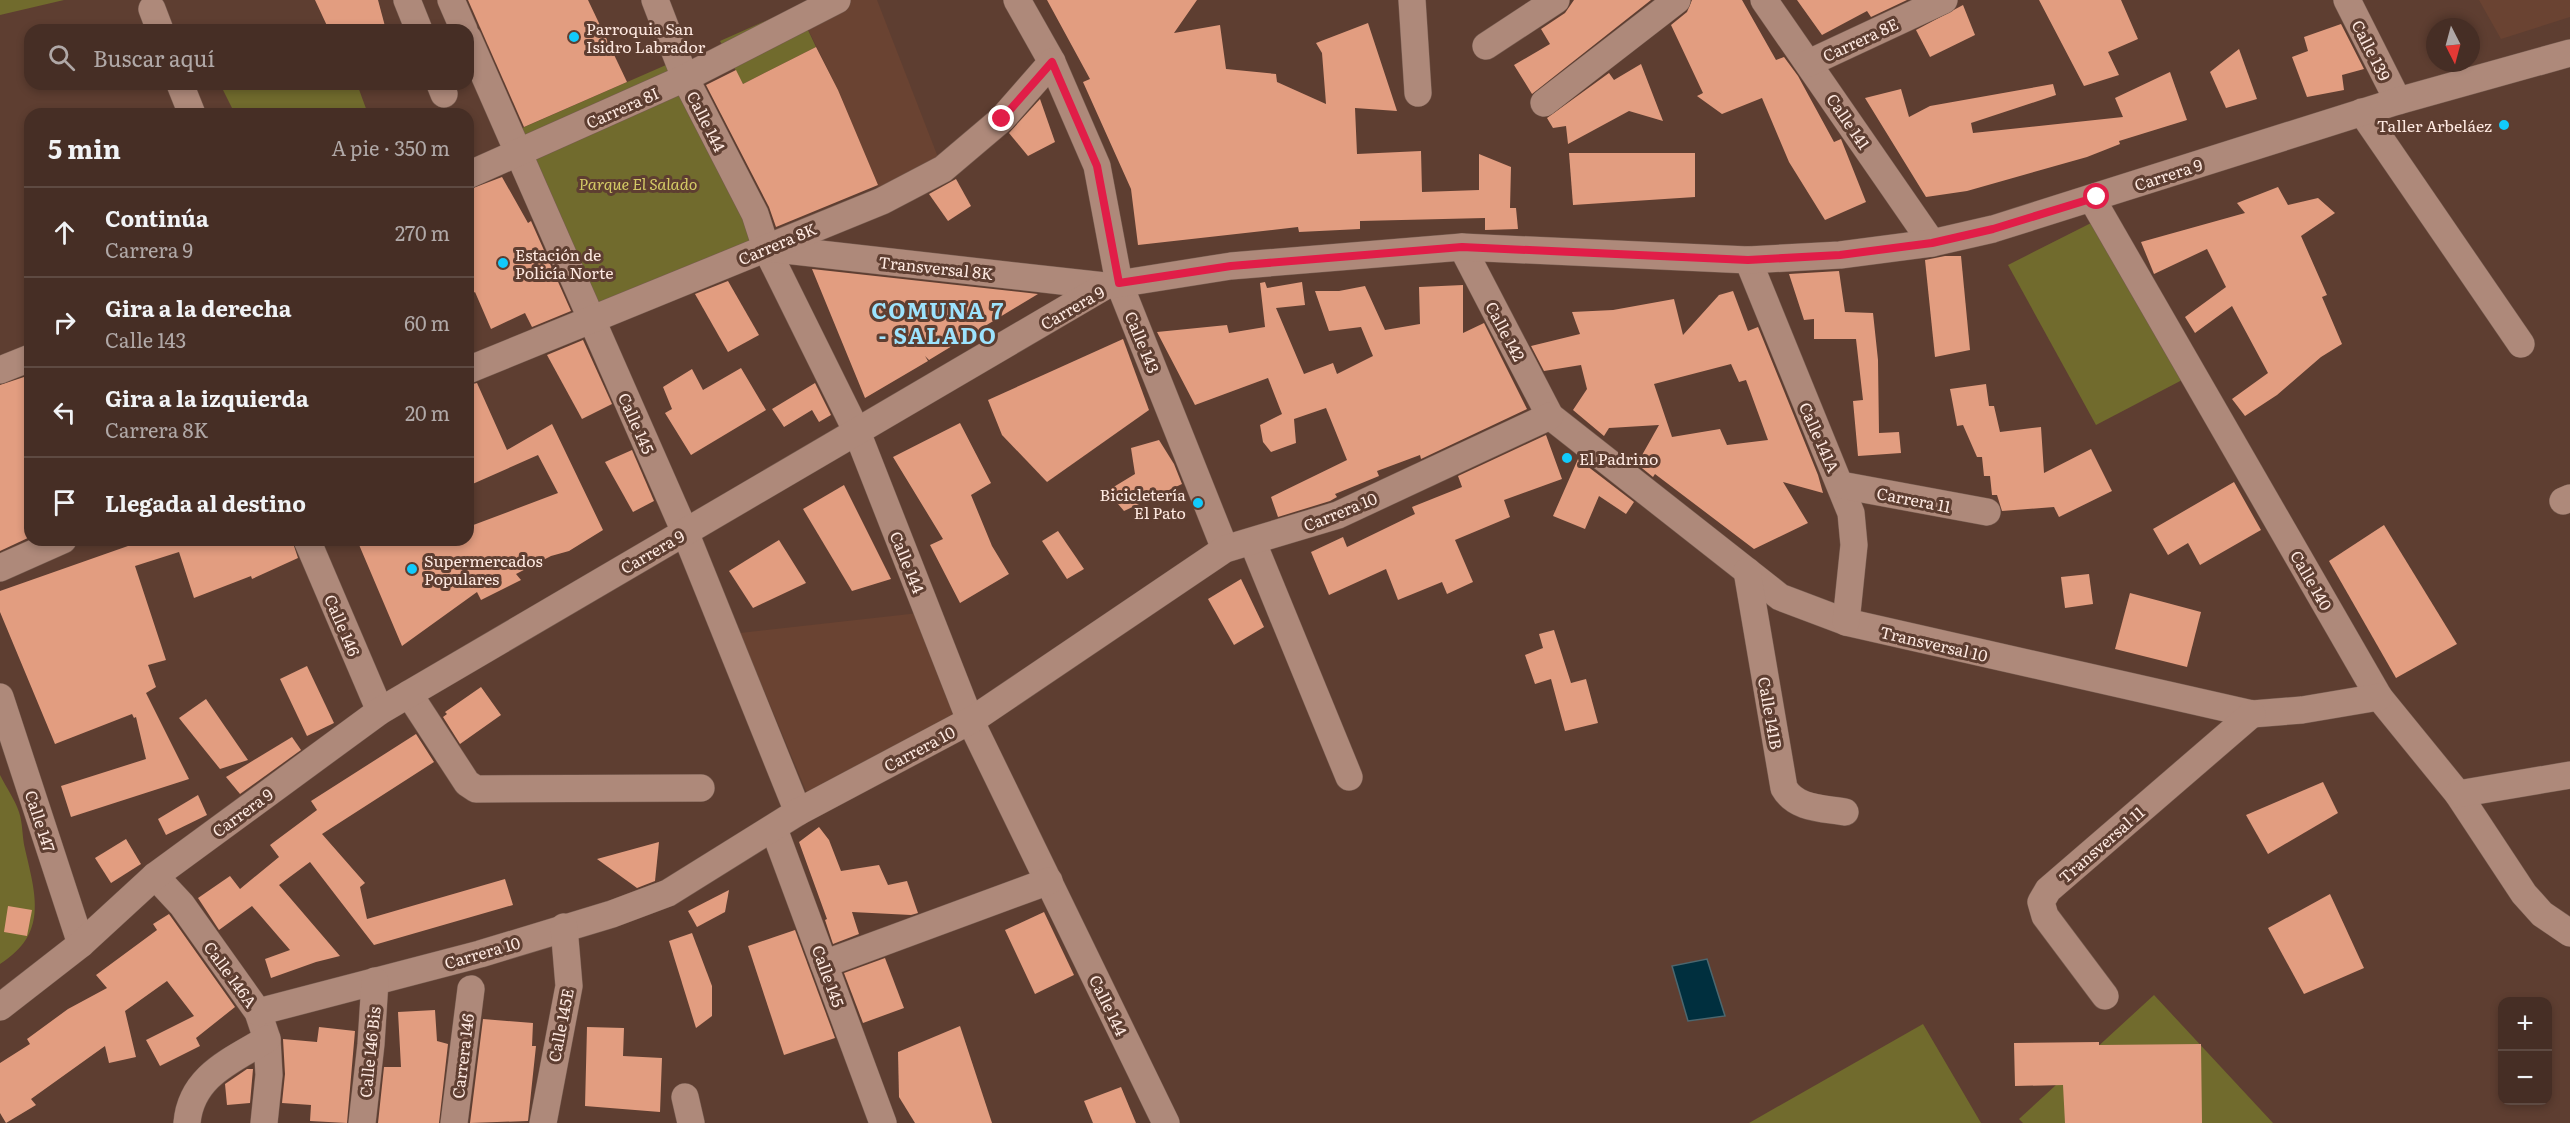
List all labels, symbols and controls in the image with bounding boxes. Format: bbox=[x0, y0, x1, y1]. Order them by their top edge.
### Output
street label: Carrera 8E bbox=[1818, 11, 1902, 67]
street label: Calle 139 bbox=[2346, 15, 2398, 85]
place label: Parroquia San Isidro Labrador bbox=[586, 16, 706, 58]
north arrow bbox=[2426, 18, 2480, 72]
search box bbox=[24, 24, 474, 90]
marker: Parroquia San Isidro Labrador bbox=[567, 30, 581, 44]
icon: search bbox=[45, 41, 78, 74]
text: Buscar aquí bbox=[93, 41, 215, 74]
street label: Carrera 8I bbox=[582, 80, 662, 134]
street label: Calle 144 bbox=[682, 86, 733, 156]
street label: Calle 141 bbox=[1821, 88, 1877, 154]
route end bbox=[988, 105, 1014, 131]
place label: Taller Arbeláez bbox=[2377, 113, 2492, 137]
marker: Taller Arbeláez bbox=[2497, 118, 2511, 132]
text: 5 min bbox=[48, 128, 121, 167]
text: A pie · 350 m bbox=[331, 132, 450, 162]
street label: Carrera 9 bbox=[2131, 152, 2205, 196]
park label: Parque El Salado bbox=[579, 171, 697, 195]
route start bbox=[2083, 183, 2109, 209]
text: Continúa bbox=[105, 201, 209, 234]
icon: ahead bbox=[48, 216, 81, 249]
street label: Carrera 8K bbox=[734, 216, 820, 270]
text: 270 m bbox=[395, 217, 450, 247]
text: Carrera 9 bbox=[105, 234, 193, 264]
place label: Estación de Policía Norte bbox=[515, 242, 614, 284]
street label: Transversal 8K bbox=[878, 249, 994, 285]
marker: Estación de Policía Norte bbox=[496, 256, 510, 270]
street label: Carrera 9 bbox=[1036, 279, 1108, 335]
text: Gira a la derecha bbox=[105, 291, 292, 324]
district label: COMUNA 7 - SALADO bbox=[871, 293, 1005, 351]
street label: Calle 142 bbox=[1480, 297, 1532, 365]
icon: right bbox=[48, 306, 81, 339]
text: 60 m bbox=[404, 307, 450, 337]
street label: Calle 143 bbox=[1120, 307, 1166, 377]
text: Calle 143 bbox=[105, 324, 186, 354]
text: Gira a la izquierda bbox=[105, 381, 309, 414]
street label: Calle 145 bbox=[613, 389, 661, 457]
icon: left bbox=[48, 396, 81, 429]
text: 20 m bbox=[405, 397, 450, 427]
street label: Calle 141A bbox=[1794, 398, 1846, 476]
text: Carrera 8K bbox=[105, 414, 209, 444]
place label: El Padrino bbox=[1579, 446, 1658, 470]
marker: El Padrino bbox=[1560, 451, 1574, 465]
street label: Carrera 11 bbox=[1875, 480, 1954, 518]
place label: Bicicletería El Pato bbox=[1100, 482, 1186, 524]
street label: Carrera 10 bbox=[1299, 485, 1381, 537]
icon: arrive bbox=[48, 486, 81, 519]
text: Llegada al destino bbox=[105, 486, 306, 519]
marker: Bicicletería El Pato bbox=[1191, 496, 1205, 510]
street label: Carrera 9 bbox=[616, 523, 688, 579]
street label: Calle 144 bbox=[885, 527, 931, 597]
street label: Calle 140 bbox=[2285, 546, 2339, 614]
place label: Supermercados Populares bbox=[424, 548, 543, 590]
marker: Supermercados Populares bbox=[405, 562, 419, 576]
street label: Calle 146 bbox=[319, 590, 367, 660]
street label: Transversal 10 bbox=[1878, 619, 1990, 667]
street label: Calle 141B bbox=[1753, 675, 1789, 751]
street label: Carrera 10 bbox=[879, 719, 959, 777]
street label: Carrera 9 bbox=[206, 782, 278, 842]
street label: Calle 147 bbox=[20, 787, 62, 855]
street label: Transversal 11 bbox=[2053, 799, 2150, 888]
street label: Carrera 10 bbox=[441, 930, 523, 974]
street label: Calle 146A bbox=[199, 936, 263, 1012]
street label: Calle 145 bbox=[807, 942, 851, 1010]
street label: Calle 144 bbox=[1084, 970, 1134, 1040]
street label: Calle 145E bbox=[541, 986, 579, 1064]
map controls bbox=[2498, 997, 2552, 1105]
button: + bbox=[2498, 997, 2552, 1051]
street label: Calle 146 Bis bbox=[352, 1005, 386, 1099]
street label: Carrera 146 bbox=[445, 1012, 479, 1100]
button: − bbox=[2498, 1051, 2552, 1105]

